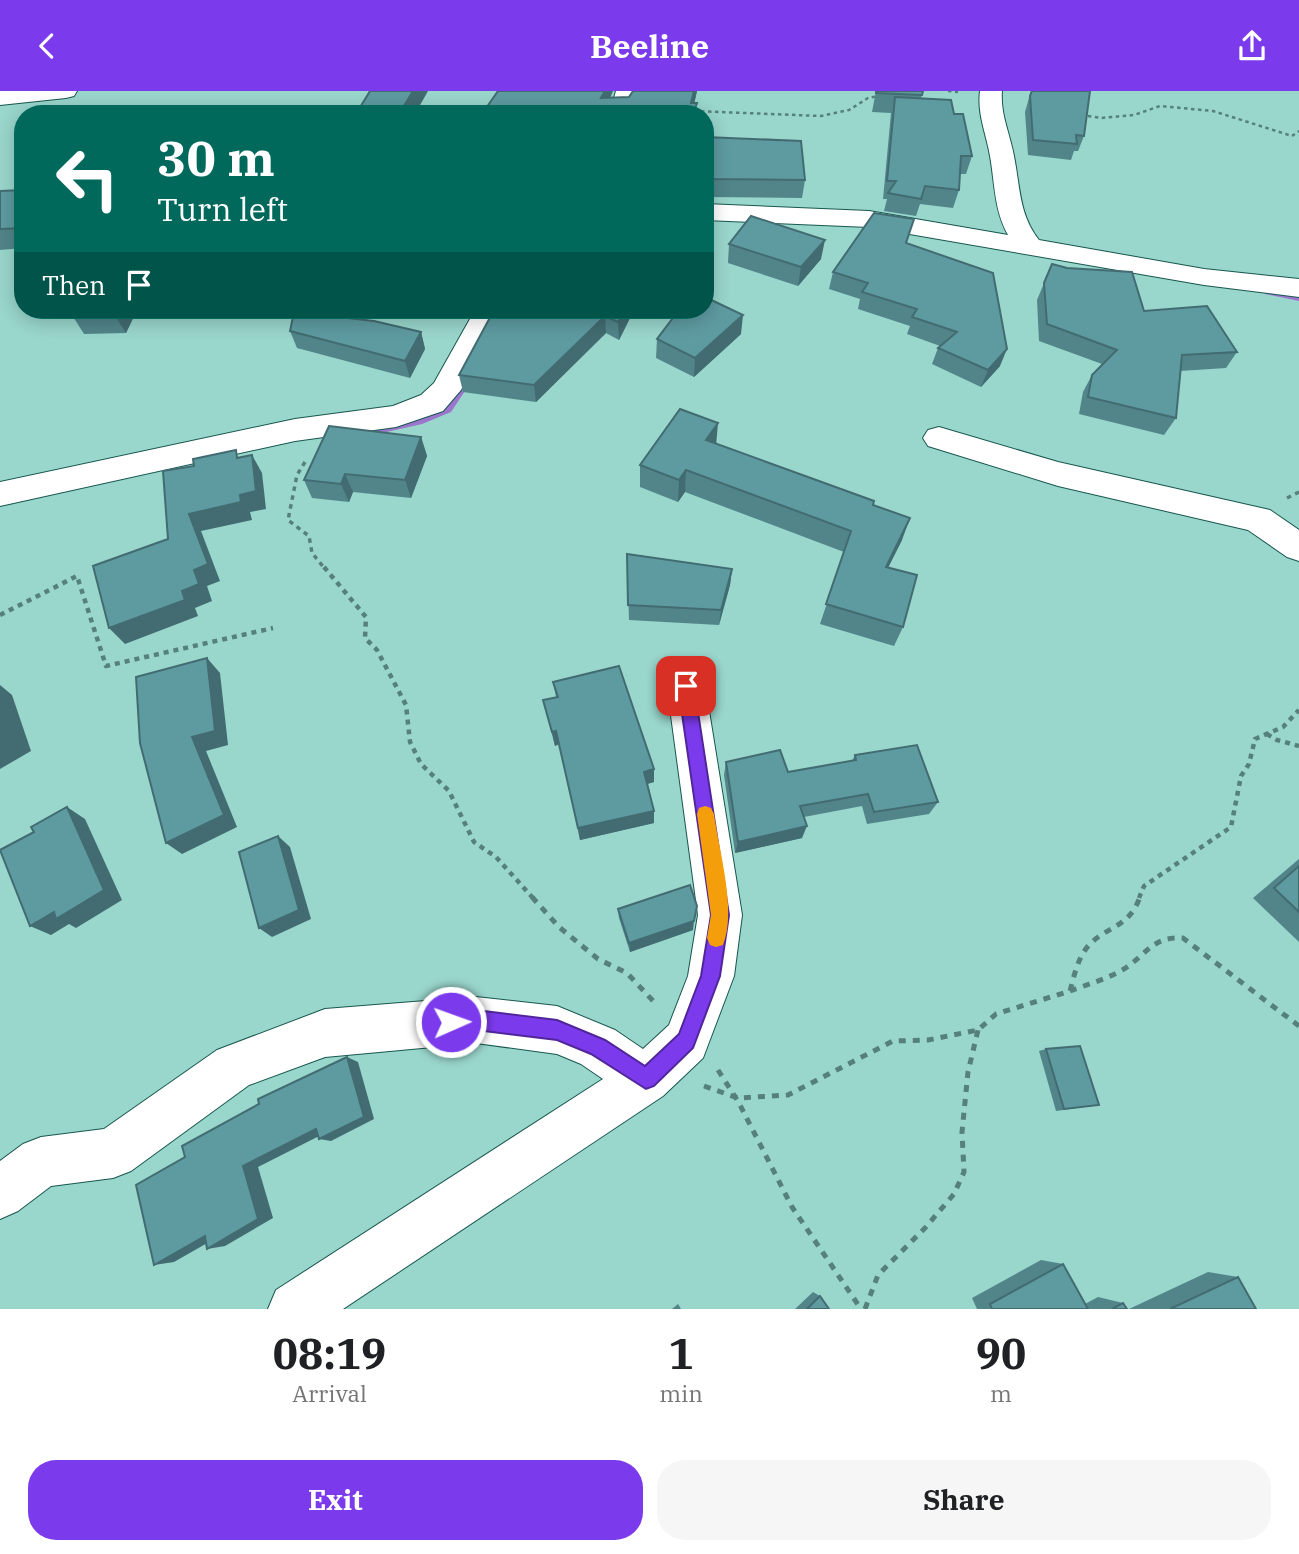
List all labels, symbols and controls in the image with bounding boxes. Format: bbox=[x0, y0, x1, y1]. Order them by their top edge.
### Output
text: Beeline bbox=[590, 25, 709, 67]
icon: back bbox=[28, 27, 66, 65]
icon: share bbox=[1233, 27, 1271, 65]
text: 30 m bbox=[157, 126, 275, 189]
icon: left bbox=[42, 133, 133, 224]
text: Turn left bbox=[157, 188, 288, 230]
icon: arrive bbox=[120, 266, 158, 304]
text: Then bbox=[42, 268, 106, 302]
pin bbox=[656, 656, 716, 716]
icon: arrive bbox=[667, 667, 705, 705]
position arrow bbox=[414, 985, 488, 1059]
text: 08:19 bbox=[273, 1326, 386, 1381]
text: 1 bbox=[668, 1326, 694, 1381]
text: 90 bbox=[976, 1326, 1026, 1381]
text: Arrival bbox=[292, 1378, 367, 1408]
text: min bbox=[659, 1378, 703, 1408]
text: m bbox=[990, 1378, 1012, 1408]
button: Exit bbox=[28, 1460, 643, 1540]
button: Share bbox=[657, 1460, 1271, 1540]

